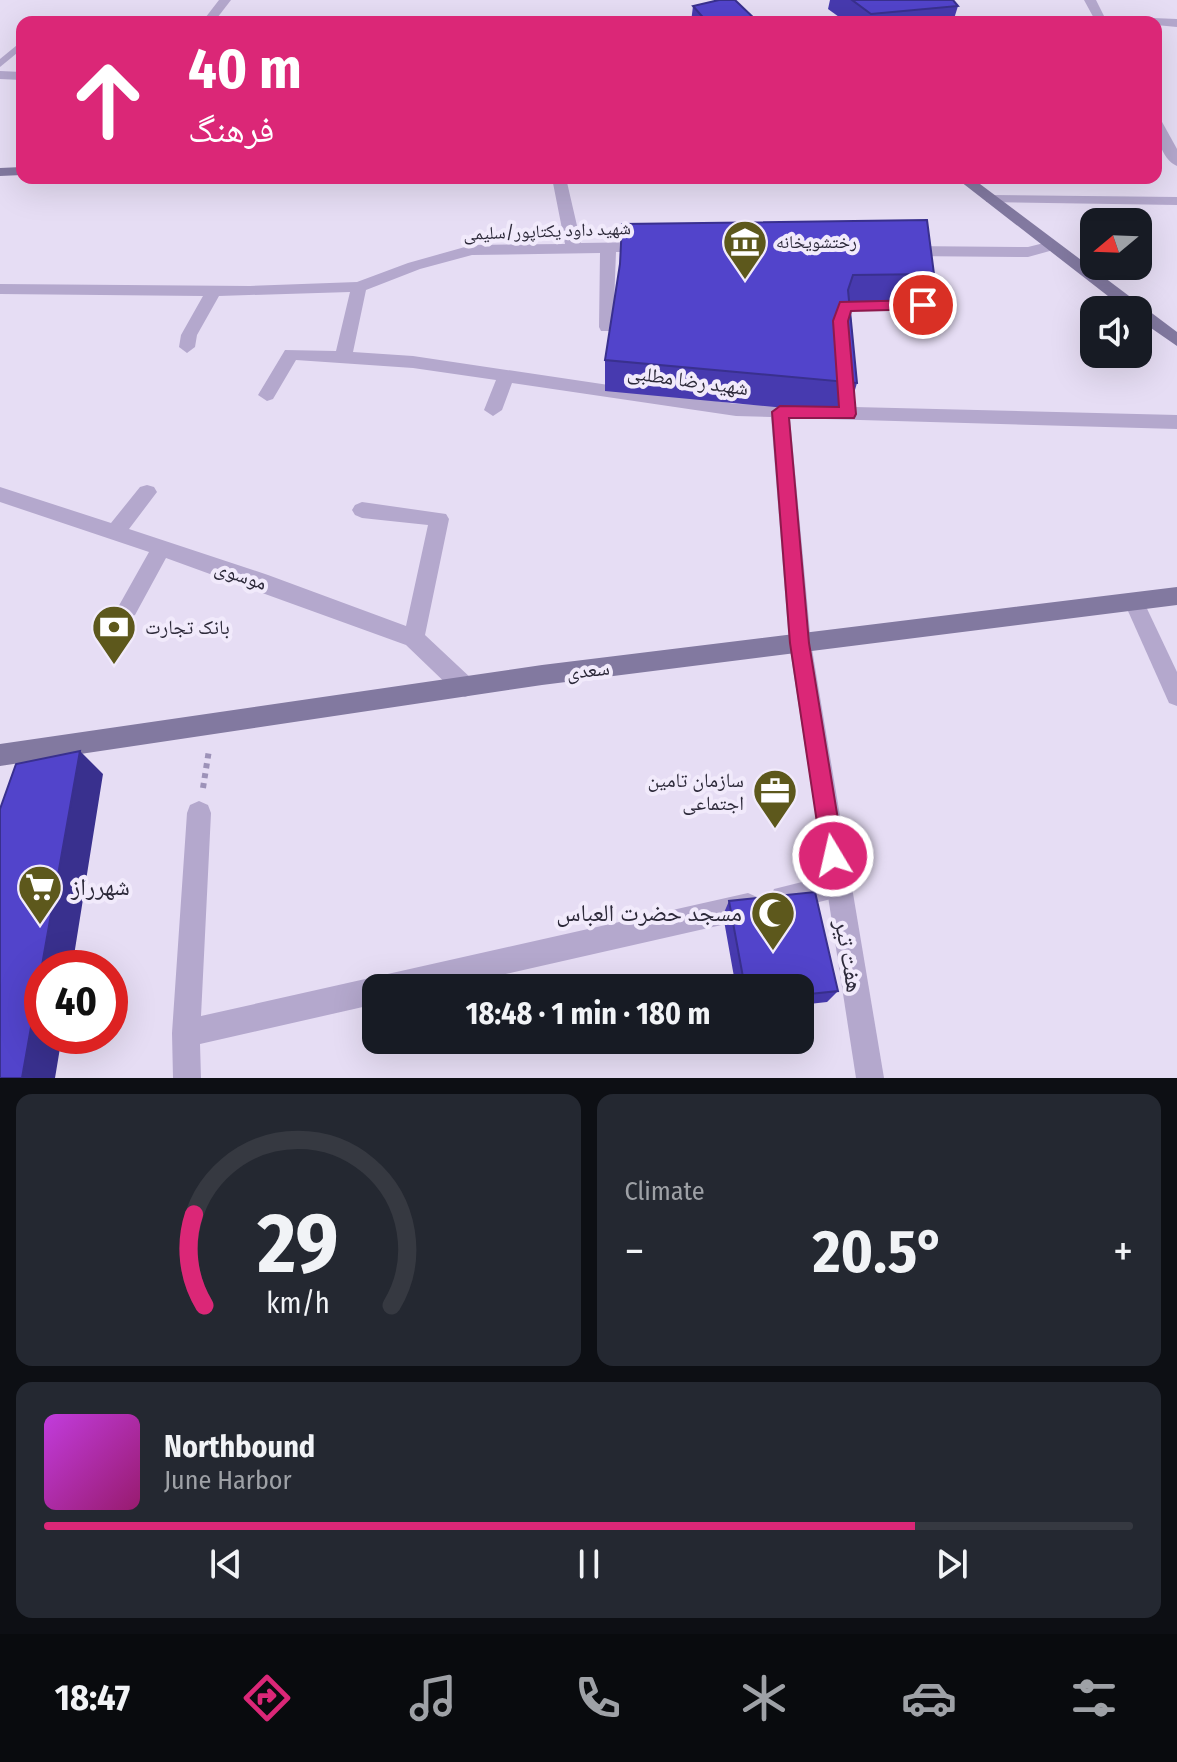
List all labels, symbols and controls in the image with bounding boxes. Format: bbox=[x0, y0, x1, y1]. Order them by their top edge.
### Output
text: 40 m bbox=[188, 36, 302, 103]
icon: ahead bbox=[56, 48, 160, 152]
text: فرهنگ bbox=[188, 108, 274, 152]
north arrow bbox=[1080, 208, 1152, 280]
map controls bbox=[1080, 208, 1152, 368]
street label: شهید داود یکتاپور/سلیمی bbox=[463, 217, 631, 245]
museum icon: رختشویخانه bbox=[721, 218, 769, 281]
place label: رختشویخانه bbox=[776, 231, 857, 253]
pin bbox=[889, 271, 957, 339]
icon: arrive bbox=[901, 283, 945, 327]
button: sound bbox=[1080, 296, 1152, 368]
street label: شهید رضا مطلبی bbox=[626, 360, 750, 400]
street label: موسوی bbox=[212, 555, 270, 595]
bank icon: بانک تجارت bbox=[90, 603, 138, 666]
place label: بانک تجارت bbox=[145, 615, 230, 639]
street label: سعدی bbox=[565, 655, 611, 685]
office icon: سازمان تامین اجتماعی bbox=[751, 767, 799, 830]
place label: سازمان تامین اجتماعی bbox=[648, 768, 744, 815]
position arrow bbox=[791, 814, 875, 898]
supermarket icon: شهرراز bbox=[16, 863, 64, 926]
place label: شهرراز bbox=[70, 873, 130, 901]
mosque icon: مسجد حضرت العباس bbox=[749, 889, 797, 952]
place label: مسجد حضرت العباس bbox=[556, 899, 742, 927]
street label: هفت تیر bbox=[829, 916, 869, 995]
speed limit sign: 40 bbox=[24, 950, 128, 1054]
text: 18:48 · 1 min · 180 m bbox=[466, 996, 710, 1032]
text: Climate bbox=[625, 1176, 705, 1207]
text: 29 bbox=[257, 1194, 339, 1294]
text: 20.5° bbox=[813, 1216, 945, 1288]
text: − bbox=[625, 1225, 644, 1278]
text: + bbox=[1113, 1225, 1133, 1278]
text: km/h bbox=[266, 1286, 330, 1321]
text: Northbound bbox=[164, 1429, 315, 1465]
text: June Harbor bbox=[164, 1465, 292, 1496]
icon: previous bbox=[204, 1542, 248, 1586]
icon: pause bbox=[567, 1542, 611, 1586]
icon: next bbox=[930, 1542, 974, 1586]
icon: directions bbox=[239, 1670, 295, 1726]
icon: music bbox=[405, 1670, 461, 1726]
icon: phone bbox=[570, 1670, 626, 1726]
icon: climate bbox=[736, 1670, 792, 1726]
icon: car bbox=[901, 1670, 957, 1726]
icon: filters bbox=[1066, 1670, 1122, 1726]
text: 18:47 bbox=[55, 1676, 130, 1720]

